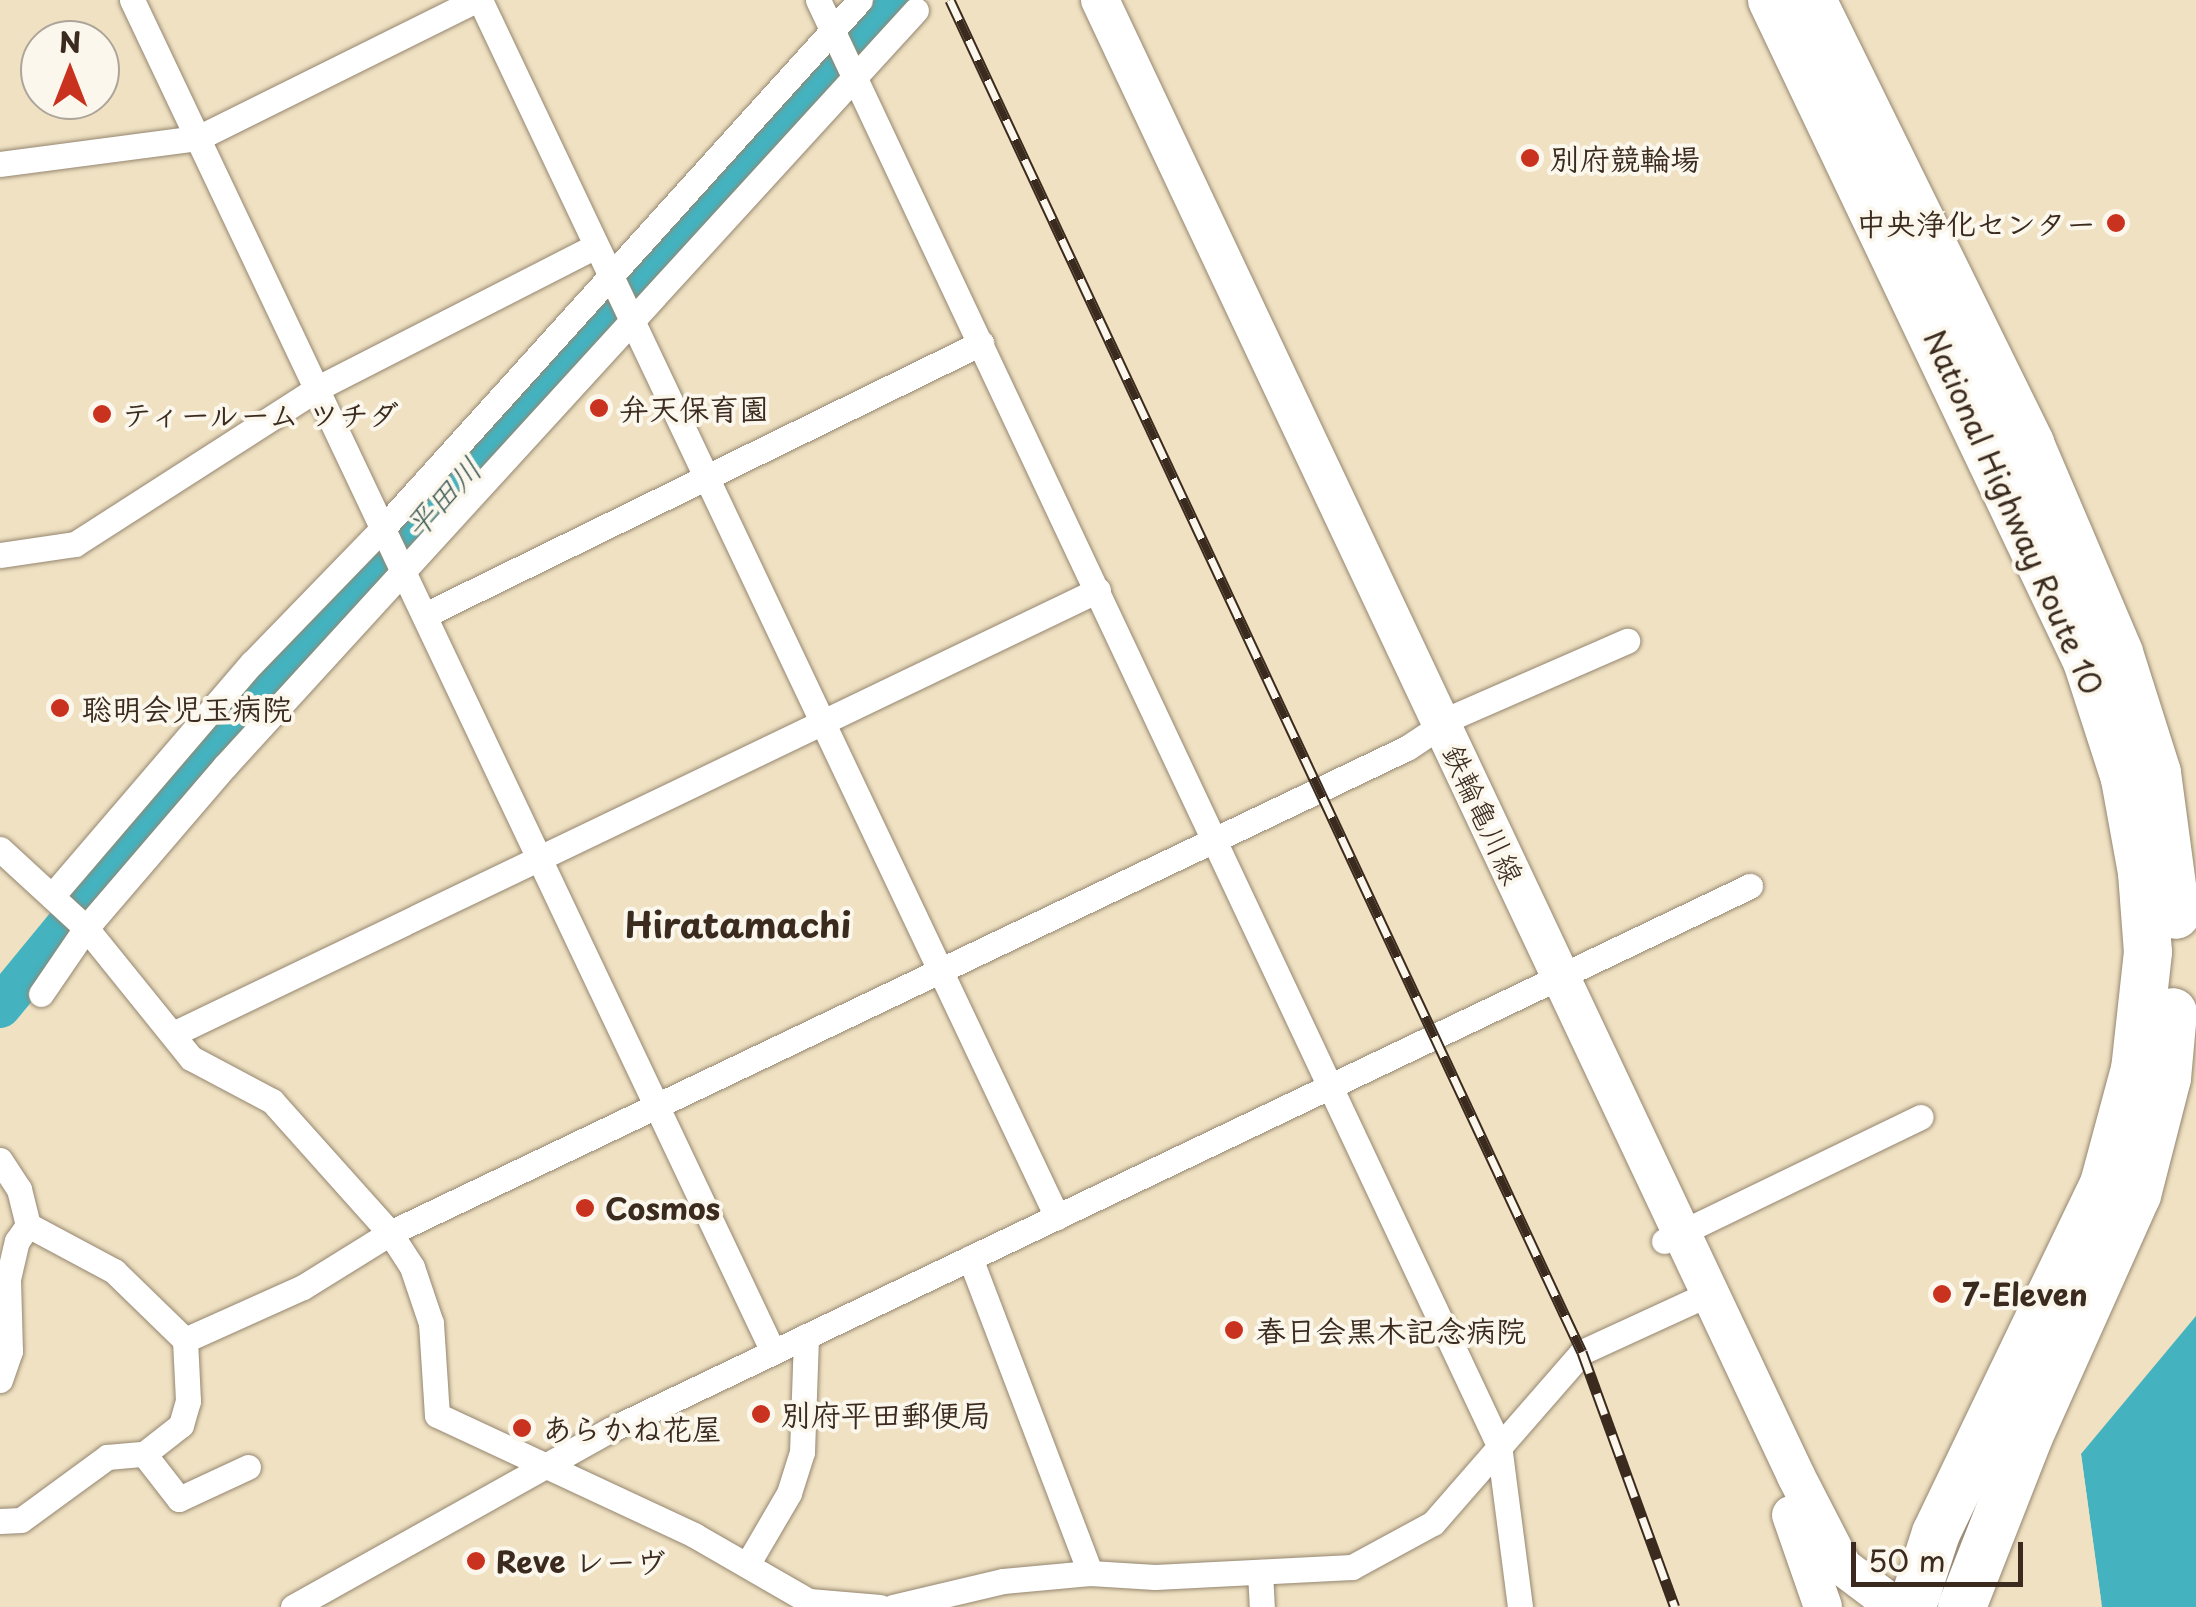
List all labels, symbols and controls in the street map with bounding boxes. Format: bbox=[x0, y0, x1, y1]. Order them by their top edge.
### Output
north arrow bbox=[20, 20, 120, 120]
text: N bbox=[59, 20, 81, 63]
place label: 別府競輪場 bbox=[1550, 140, 1700, 176]
marker: 別府競輪場 bbox=[1519, 147, 1541, 169]
place label: 中央浄化センター bbox=[1856, 205, 2096, 241]
marker: 中央浄化センター bbox=[2105, 212, 2127, 234]
street label: National Highway Route 10 bbox=[1917, 324, 2111, 700]
place label: 弁天保育園 bbox=[619, 390, 769, 426]
place label: ティールーム ツチダ bbox=[122, 396, 403, 432]
marker: 弁天保育園 bbox=[588, 397, 610, 419]
marker: ティールーム ツチダ bbox=[91, 403, 113, 425]
water label: 平田川 bbox=[395, 449, 489, 545]
place label: 聡明会児玉病院 bbox=[82, 690, 292, 726]
marker: 聡明会児玉病院 bbox=[47, 695, 73, 721]
street label: 鉄輪亀川線 bbox=[1436, 738, 1532, 890]
district label: Hiratamachi bbox=[625, 903, 851, 945]
place label: Cosmos bbox=[605, 1190, 720, 1226]
marker: Cosmos bbox=[574, 1197, 596, 1219]
place label: 7-Eleven bbox=[1962, 1276, 2088, 1312]
marker: 7-Eleven bbox=[1931, 1283, 1953, 1305]
place label: 春日会黒木記念病院 bbox=[1256, 1312, 1526, 1348]
marker: 春日会黒木記念病院 bbox=[1221, 1317, 1247, 1343]
place label: 別府平田郵便局 bbox=[781, 1396, 991, 1432]
marker: 別府平田郵便局 bbox=[750, 1403, 772, 1425]
place label: あらかね花屋 bbox=[542, 1410, 722, 1446]
marker: あらかね花屋 bbox=[511, 1417, 533, 1439]
scale bar bbox=[1856, 1522, 2028, 1584]
text: 50 m bbox=[1868, 1537, 1946, 1582]
place label: Reve レーヴ bbox=[496, 1543, 666, 1579]
marker: Reve レーヴ bbox=[465, 1550, 487, 1572]

